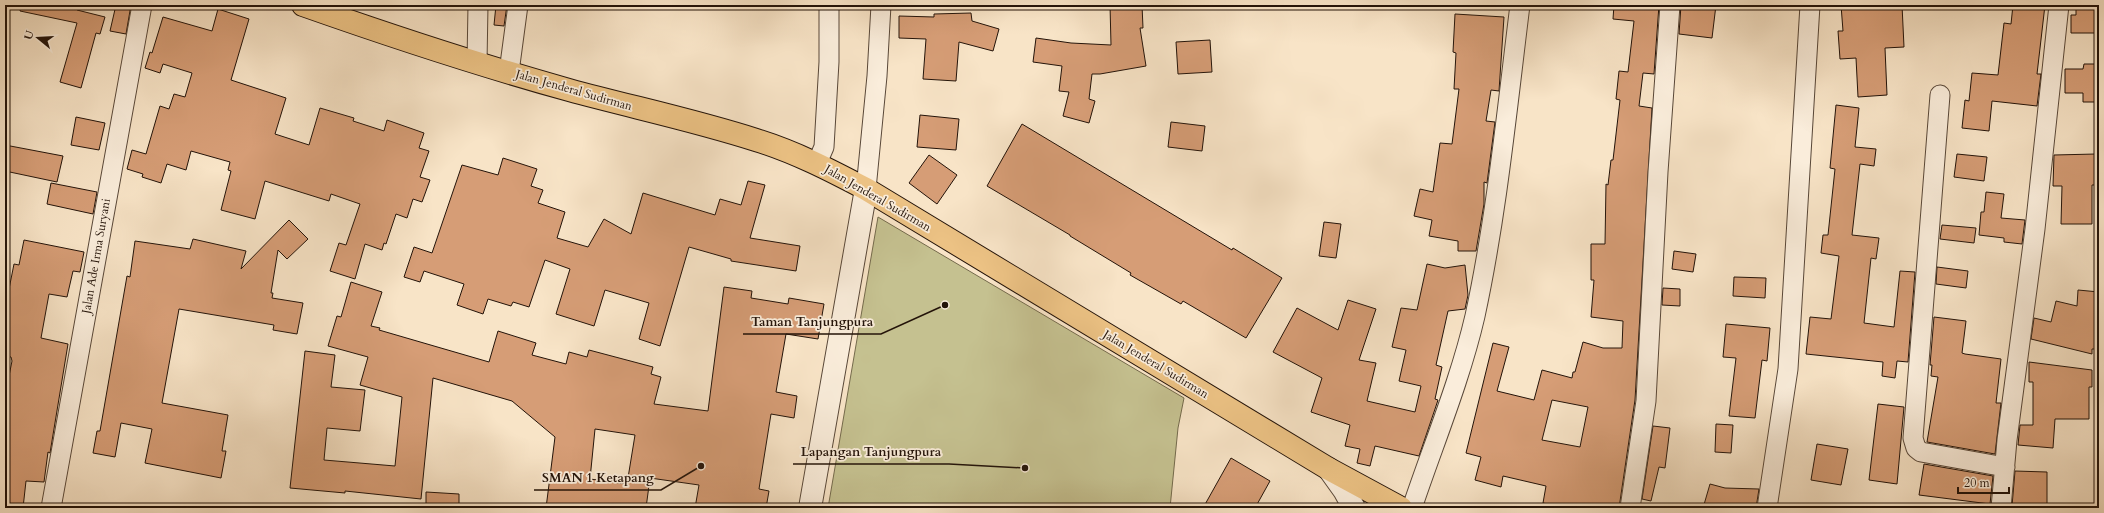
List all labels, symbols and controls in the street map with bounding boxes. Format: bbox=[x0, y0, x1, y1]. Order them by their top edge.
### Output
north arrow bbox=[18, 18, 58, 58]
text: U bbox=[20, 28, 37, 42]
street label: Jalan Jenderal Sudirman bbox=[512, 65, 634, 114]
street label: Jalan Jenderal Sudirman bbox=[820, 160, 934, 235]
street label: Jalan Ade Irma Suryani bbox=[78, 196, 114, 317]
callout: Taman Tanjungpura bbox=[743, 309, 881, 334]
text: Taman Tanjungpura bbox=[751, 313, 874, 331]
street label: Jalan Jenderal Sudirman bbox=[1099, 325, 1212, 402]
callout: Lapangan Tanjungpura bbox=[793, 439, 949, 464]
text: Lapangan Tanjungpura bbox=[801, 443, 942, 461]
callout: SMAN 1 Ketapang bbox=[534, 465, 661, 490]
text: SMAN 1 Ketapang bbox=[542, 469, 654, 487]
scale bar bbox=[1958, 469, 2009, 495]
text: 20 m bbox=[1964, 475, 1991, 491]

